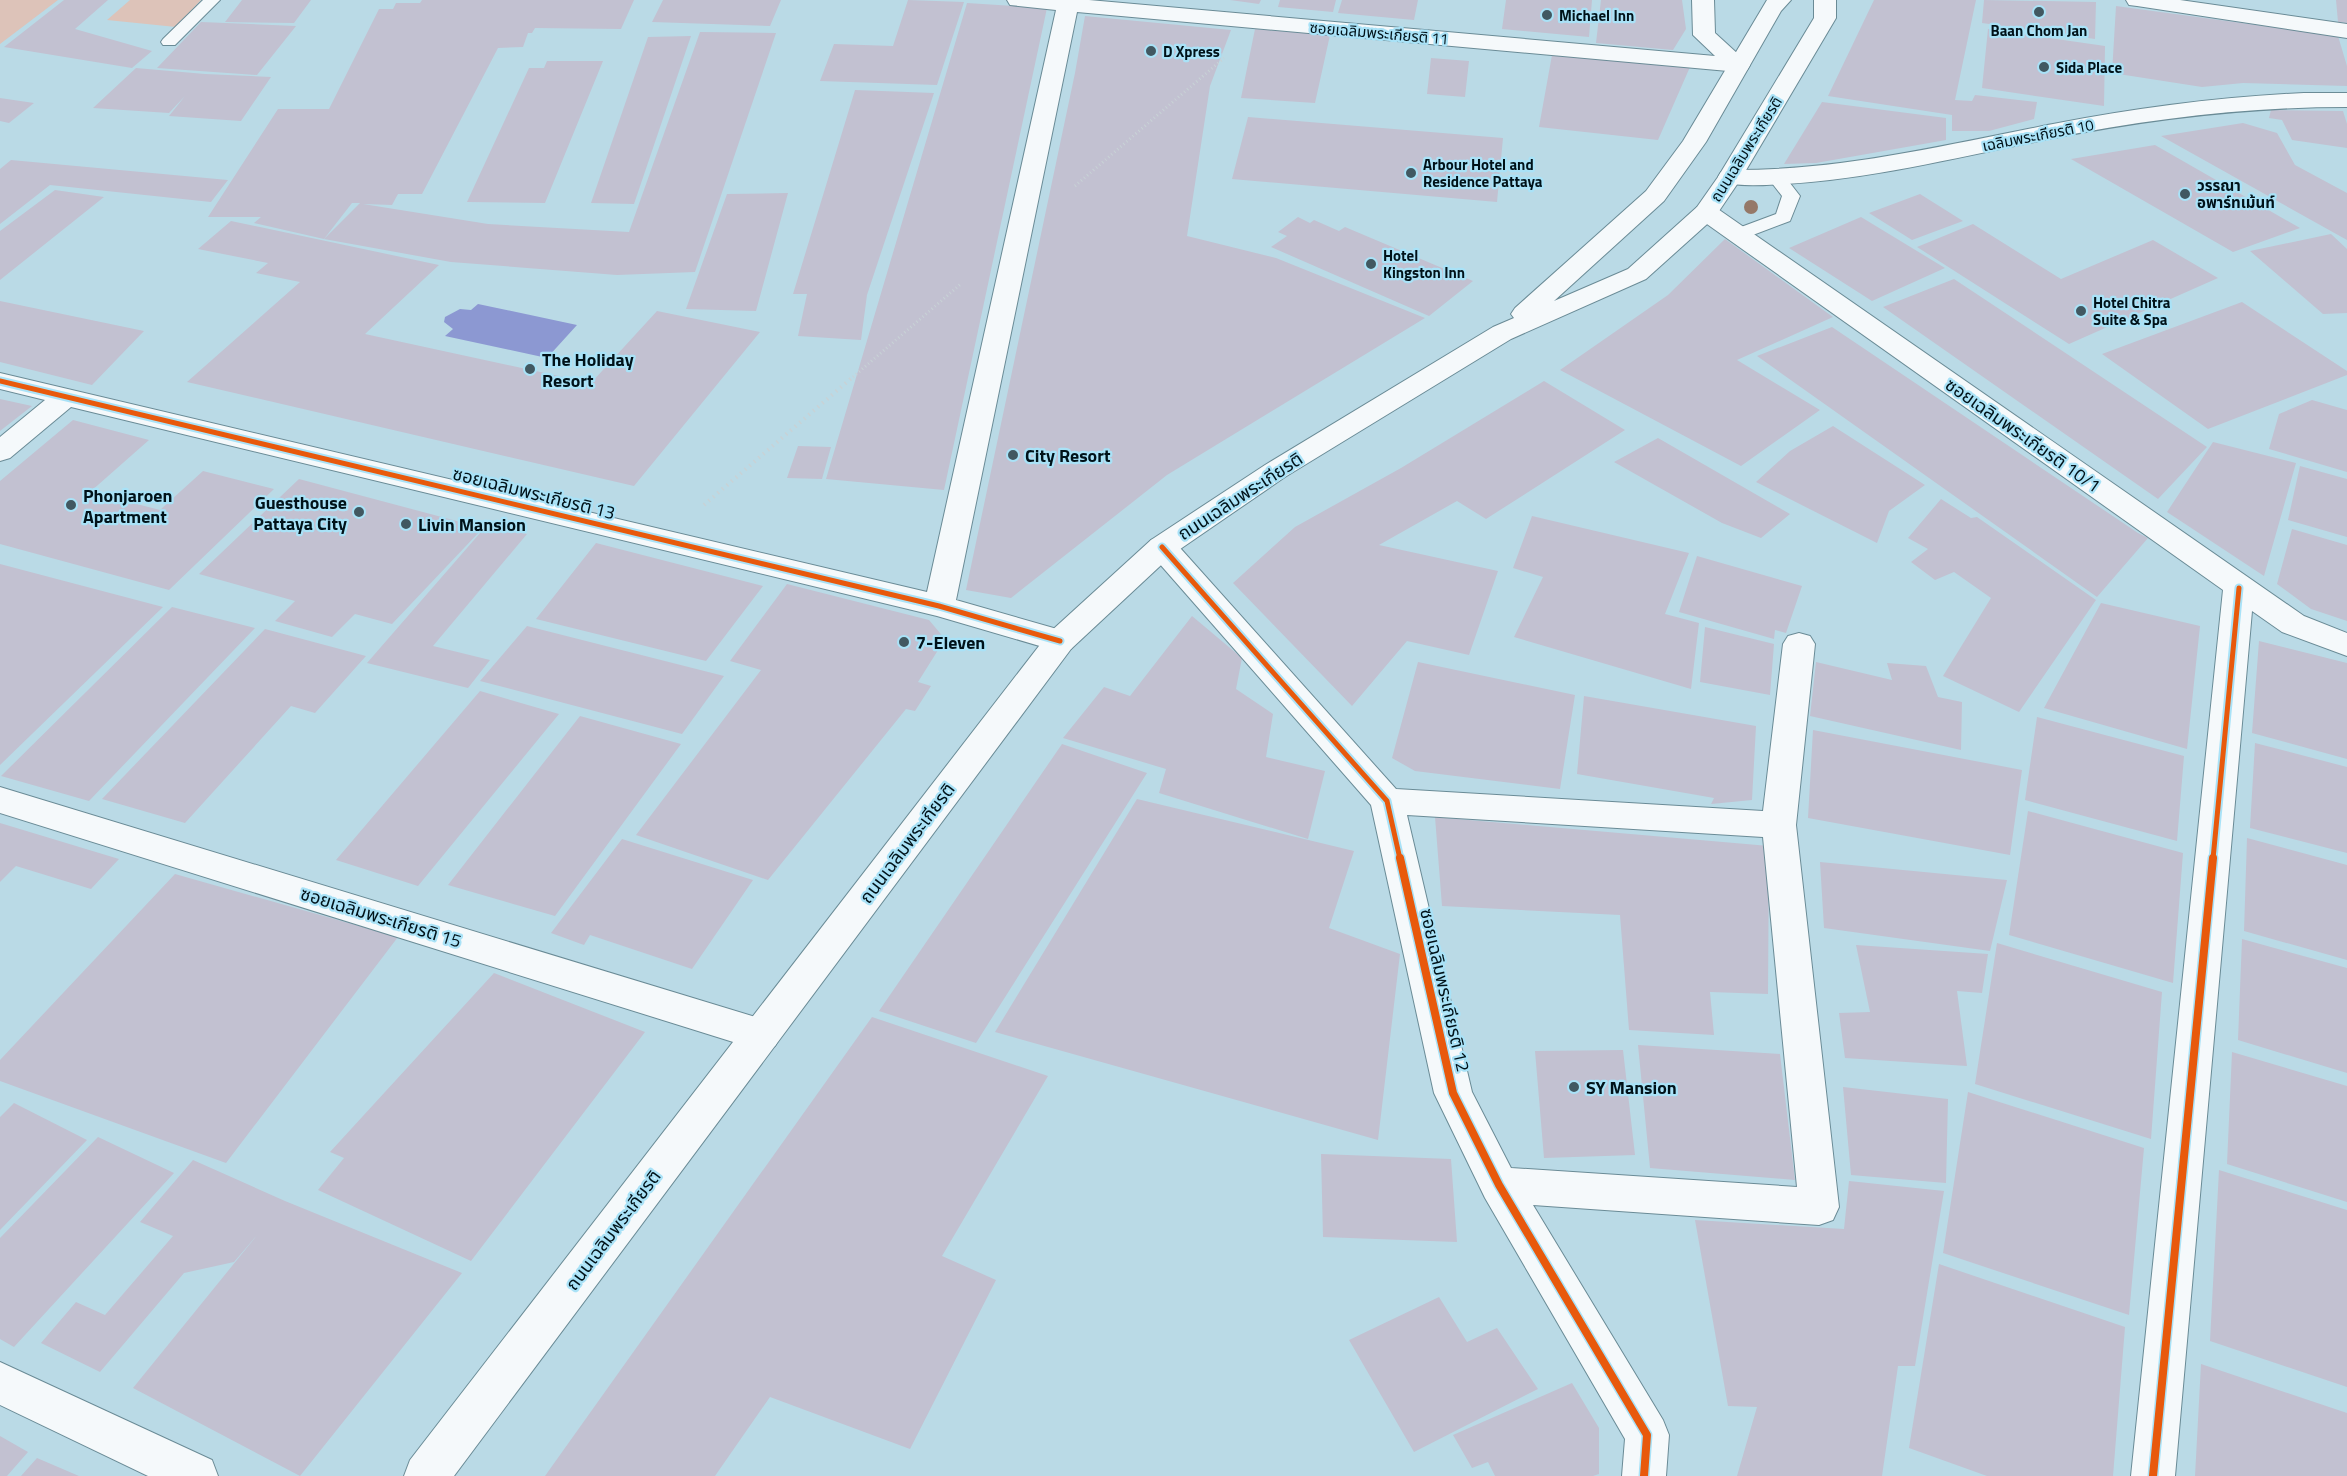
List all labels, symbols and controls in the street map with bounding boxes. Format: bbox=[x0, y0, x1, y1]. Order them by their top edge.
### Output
place label: Michael Inn bbox=[1559, 4, 1634, 27]
marker: Baan Chom Jan bbox=[2032, 5, 2046, 19]
marker: Michael Inn bbox=[1540, 8, 1554, 22]
street label: ซอยเฉลิมพระเกียรติ 11 bbox=[1309, 15, 1449, 51]
place label: Baan Chom Jan bbox=[1991, 19, 2087, 42]
place label: D Xpress bbox=[1163, 40, 1220, 63]
marker: D Xpress bbox=[1144, 44, 1158, 58]
place label: Sida Place bbox=[2056, 56, 2122, 79]
marker: Sida Place bbox=[2037, 60, 2051, 74]
street label: ถนนเฉลิมพระเกียรติ bbox=[1704, 92, 1788, 206]
street label: เฉลิมพระเกียรติ 10 bbox=[1980, 113, 2096, 157]
place label: Arbour Hotel and Residence Pattaya bbox=[1423, 153, 1543, 193]
marker: Arbour Hotel and Residence Pattaya bbox=[1404, 166, 1418, 180]
place label: วรรณา อพาร์ทเม้นท์ bbox=[2197, 174, 2275, 214]
marker: วรรณา อพาร์ทเม้นท์ bbox=[2178, 187, 2192, 201]
place label: Hotel Kingston Inn bbox=[1383, 244, 1465, 284]
marker: Hotel Kingston Inn bbox=[1364, 257, 1378, 271]
place label: Hotel Chitra Suite & Spa bbox=[2093, 291, 2171, 331]
marker: Hotel Chitra Suite & Spa bbox=[2074, 304, 2088, 318]
place label: The Holiday Resort bbox=[542, 346, 634, 394]
marker: The Holiday Resort bbox=[523, 362, 537, 376]
street label: ซอยเฉลิมพระเกียรติ 10/1 bbox=[1940, 371, 2106, 499]
place label: City Resort bbox=[1025, 442, 1111, 469]
street label: ถนนเฉลิมพระเกียรติ bbox=[1172, 445, 1308, 547]
marker: City Resort bbox=[1006, 448, 1020, 462]
street label: ซอยเฉลิมพระเกียรติ 13 bbox=[450, 460, 618, 526]
place label: Phonjaroen Apartment bbox=[83, 482, 172, 530]
place label: Guesthouse Pattaya City bbox=[253, 489, 347, 537]
marker: Phonjaroen Apartment bbox=[64, 498, 78, 512]
marker: Guesthouse Pattaya City bbox=[352, 505, 366, 519]
place label: Livin Mansion bbox=[418, 511, 526, 538]
marker: Livin Mansion bbox=[399, 517, 413, 531]
place label: 7-Eleven bbox=[916, 629, 985, 656]
marker: 7-Eleven bbox=[897, 635, 911, 649]
street label: ถนนเฉลิมพระเกียรติ bbox=[853, 777, 961, 909]
street label: ซอยเฉลิมพระเกียรติ 15 bbox=[297, 880, 465, 954]
street label: ซอยเฉลิมพระเกียรติ 12 bbox=[1413, 906, 1477, 1074]
place label: SY Mansion bbox=[1586, 1074, 1677, 1101]
marker: SY Mansion bbox=[1567, 1080, 1581, 1094]
street label: ถนนเฉลิมพระเกียรติ bbox=[559, 1164, 667, 1296]

